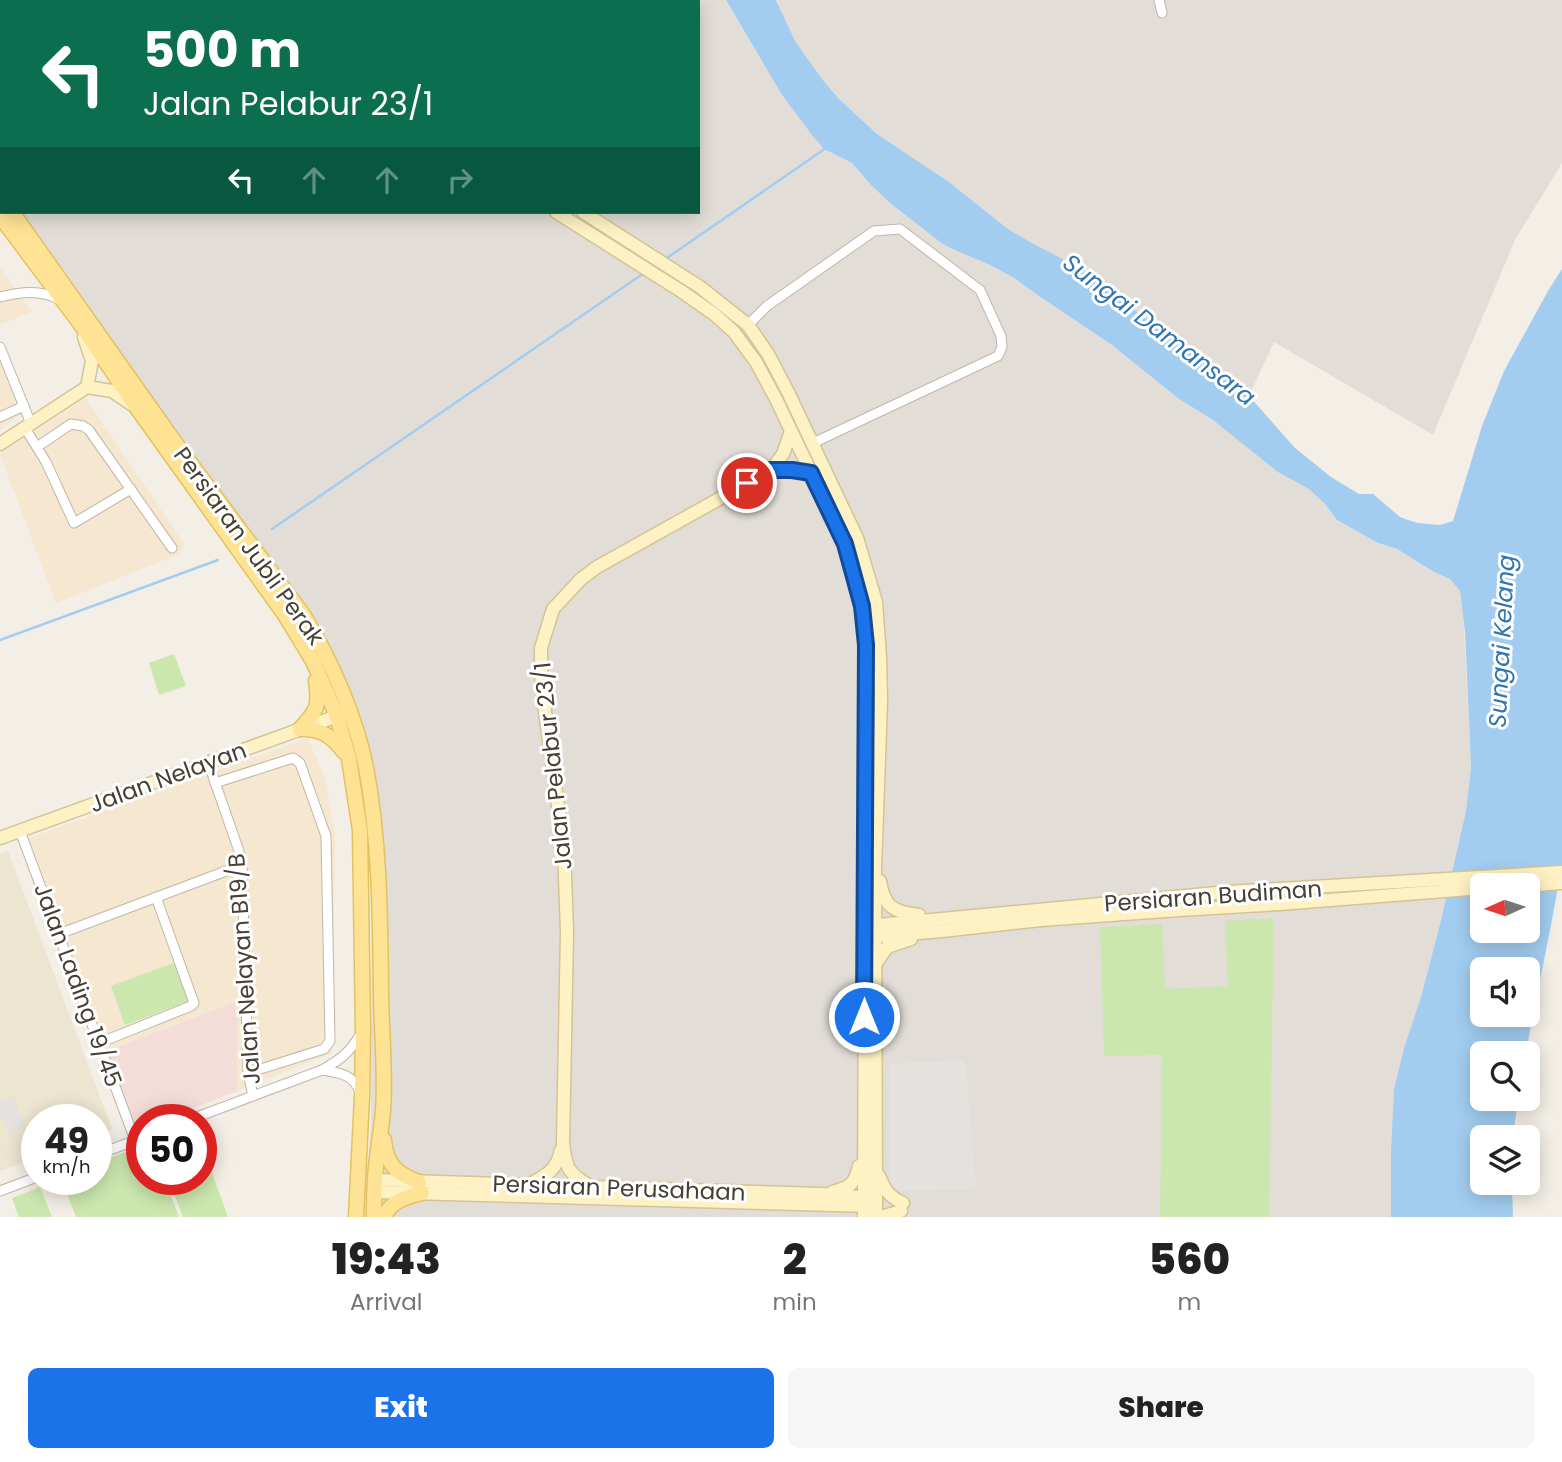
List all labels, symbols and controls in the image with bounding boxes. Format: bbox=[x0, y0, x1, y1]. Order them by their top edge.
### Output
text: 500 m bbox=[143, 16, 301, 84]
icon: left bbox=[28, 28, 119, 119]
text: Jalan Pelabur 23/1 bbox=[143, 81, 433, 126]
icon: left bbox=[222, 161, 260, 199]
icon: ahead bbox=[295, 161, 333, 199]
icon: ahead bbox=[368, 161, 406, 199]
icon: right bbox=[441, 161, 479, 199]
water label: Sungai Damansara bbox=[1056, 246, 1263, 413]
street label: Persiaran Jubli Perak bbox=[166, 440, 332, 652]
pin bbox=[717, 453, 777, 513]
icon: arrive bbox=[728, 464, 766, 502]
water label: Sungai Kelang bbox=[1480, 554, 1523, 728]
street label: Jalan Pelabur 23/1 bbox=[526, 661, 580, 871]
street label: Jalan Nelayan bbox=[85, 734, 251, 820]
street label: Jalan Nelayan B19/B bbox=[220, 852, 268, 1086]
street label: Persiaran Budiman bbox=[1103, 872, 1323, 920]
north arrow bbox=[1470, 873, 1540, 943]
map controls bbox=[1470, 873, 1540, 1195]
street label: Jalan Lading 19/45 bbox=[26, 879, 130, 1091]
button: sound bbox=[1470, 957, 1540, 1027]
position arrow bbox=[827, 980, 901, 1054]
button: search bbox=[1470, 1041, 1540, 1111]
speed limit sign: 50 bbox=[126, 1104, 217, 1195]
text: 49 bbox=[44, 1116, 89, 1165]
button: layers bbox=[1470, 1125, 1540, 1195]
text: km/h bbox=[43, 1154, 90, 1179]
street label: Persiaran Perusahaan bbox=[492, 1168, 746, 1208]
text: 19:43 bbox=[332, 1230, 441, 1289]
text: 2 bbox=[783, 1230, 807, 1289]
text: 560 bbox=[1148, 1230, 1230, 1289]
text: Arrival bbox=[350, 1286, 423, 1318]
text: min bbox=[773, 1286, 817, 1318]
text: m bbox=[1177, 1286, 1201, 1318]
button: Exit bbox=[28, 1368, 774, 1448]
button: Share bbox=[788, 1368, 1534, 1448]

